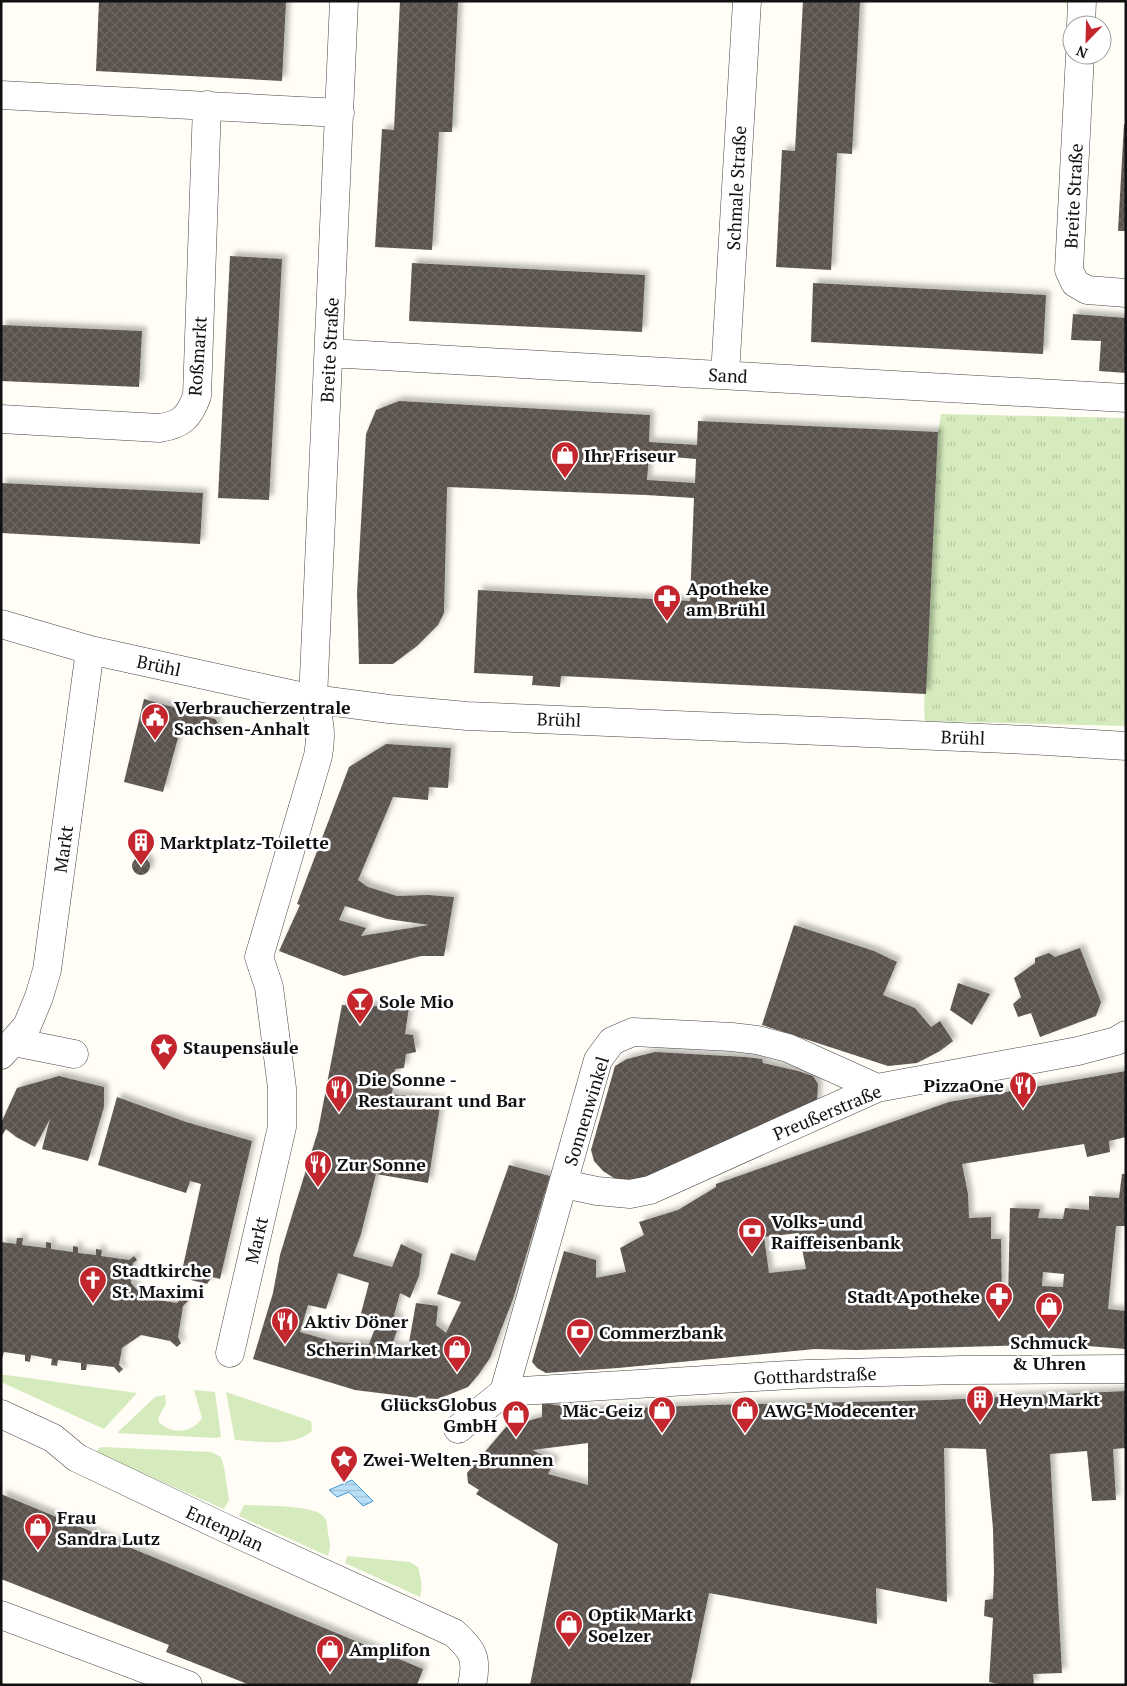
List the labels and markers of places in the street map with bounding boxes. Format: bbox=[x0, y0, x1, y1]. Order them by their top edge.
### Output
shop icon: Ihr Friseur bbox=[550, 440, 580, 479]
place label: Ihr Friseur bbox=[584, 443, 676, 467]
place label: Apotheke am Brühl bbox=[686, 576, 769, 621]
pharmacy icon: Apotheke am Brühl bbox=[652, 583, 682, 622]
place label: Verbraucherzentrale Sachsen-Anhalt bbox=[174, 695, 351, 740]
public building icon: Verbraucherzentrale Sachsen-Anhalt bbox=[140, 702, 170, 741]
building icon: Marktplatz-Toilette bbox=[126, 827, 156, 866]
place label: Marktplatz-Toilette bbox=[160, 830, 329, 854]
bar icon: Sole Mio bbox=[345, 986, 375, 1025]
place label: Sole Mio bbox=[379, 989, 454, 1013]
place icon: Staupensäule bbox=[149, 1032, 179, 1071]
place label: Staupensäule bbox=[183, 1035, 299, 1059]
place label: Die Sonne - Restaurant und Bar bbox=[358, 1067, 526, 1112]
restaurant icon: PizzaOne bbox=[1008, 1070, 1038, 1109]
place label: PizzaOne bbox=[923, 1073, 1004, 1097]
restaurant icon: Die Sonne - Restaurant und Bar bbox=[324, 1074, 354, 1113]
restaurant icon: Zur Sonne bbox=[303, 1149, 333, 1188]
place label: Zur Sonne bbox=[337, 1152, 426, 1176]
place label: Volks- und Raiffeisenbank bbox=[771, 1209, 901, 1254]
bank icon: Volks- und Raiffeisenbank bbox=[737, 1216, 767, 1255]
place label: Stadtkirche St. Maximi bbox=[112, 1258, 212, 1303]
church icon: Stadtkirche St. Maximi bbox=[78, 1265, 108, 1304]
pharmacy icon: Stadt Apotheke bbox=[984, 1281, 1014, 1320]
place label: Stadt Apotheke bbox=[847, 1284, 980, 1308]
shop icon: Schmuck & Uhren bbox=[1034, 1291, 1064, 1330]
restaurant icon: Aktiv Döner bbox=[270, 1306, 300, 1345]
place label: Aktiv Döner bbox=[304, 1309, 408, 1333]
bank icon: Commerzbank bbox=[565, 1317, 595, 1356]
place label: Commerzbank bbox=[599, 1320, 724, 1344]
place label: Schmuck & Uhren bbox=[1010, 1330, 1088, 1375]
shop icon: Scherin Market bbox=[442, 1334, 472, 1373]
place label: Scherin Market bbox=[306, 1337, 438, 1361]
building icon: Heyn Markt bbox=[965, 1384, 995, 1423]
place label: Heyn Markt bbox=[999, 1387, 1100, 1411]
place label: GlücksGlobus GmbH bbox=[380, 1392, 497, 1437]
shop icon: Mäc-Geiz bbox=[647, 1395, 677, 1434]
shop icon: AWG-Modecenter bbox=[730, 1395, 760, 1434]
place label: Mäc-Geiz bbox=[563, 1398, 643, 1422]
place label: AWG-Modecenter bbox=[764, 1398, 916, 1422]
shop icon: GlücksGlobus GmbH bbox=[501, 1399, 531, 1438]
place icon: Zwei-Welten-Brunnen bbox=[329, 1444, 359, 1483]
place label: Zwei-Welten-Brunnen bbox=[363, 1447, 554, 1471]
place label: Frau Sandra Lutz bbox=[57, 1505, 160, 1550]
shop icon: Frau Sandra Lutz bbox=[23, 1512, 53, 1551]
place label: Optik Markt Soelzer bbox=[588, 1602, 693, 1647]
shop icon: Optik Markt Soelzer bbox=[554, 1609, 584, 1648]
shop icon: Amplifon bbox=[315, 1634, 345, 1673]
place label: Amplifon bbox=[349, 1637, 431, 1661]

